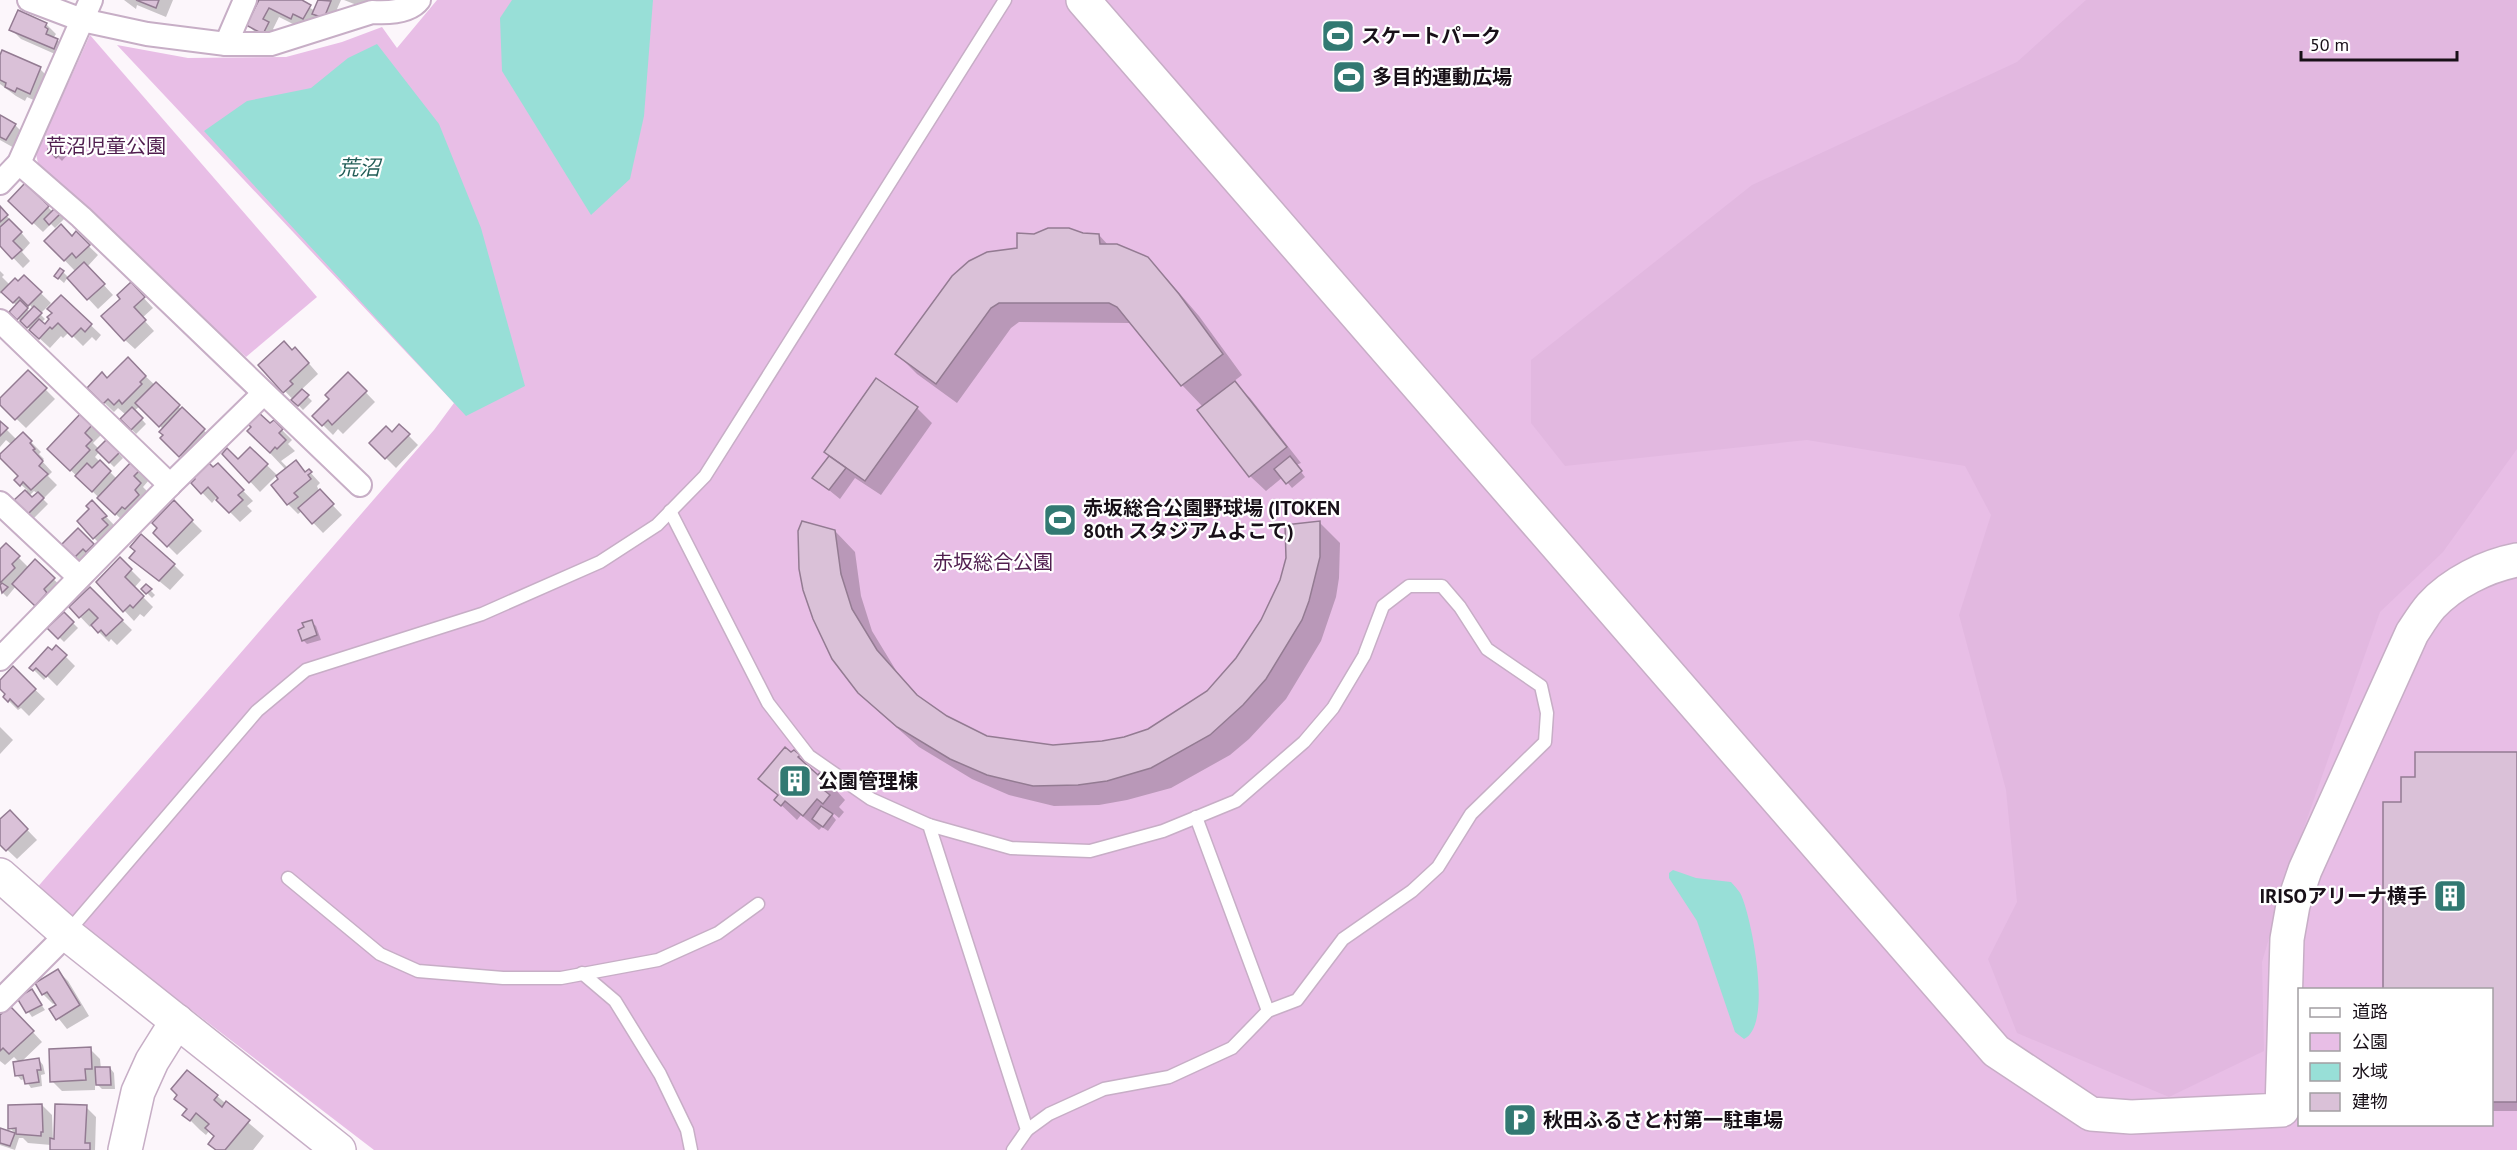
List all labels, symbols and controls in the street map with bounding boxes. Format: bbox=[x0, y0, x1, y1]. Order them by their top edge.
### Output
sports icon: スケートパーク bbox=[1320, 18, 1356, 54]
place label: スケートパーク bbox=[1361, 23, 1501, 49]
scale bar bbox=[2301, 24, 2457, 62]
text: 50 m bbox=[2310, 33, 2349, 56]
sports icon: 多目的運動広場 bbox=[1331, 59, 1367, 95]
place label: 多目的運動広場 bbox=[1372, 64, 1512, 90]
park label: 荒沼児童公園 bbox=[46, 133, 166, 159]
water label: 荒沼 bbox=[338, 154, 383, 181]
place label: 赤坂総合公園野球場 (ITOKEN 80th スタジアムよこて) bbox=[1083, 495, 1340, 544]
sports icon: 赤坂総合公園野球場 (ITOKEN 80th スタジアムよこて) bbox=[1042, 502, 1078, 538]
park label: 赤坂総合公園 bbox=[933, 549, 1053, 575]
building icon: 公園管理棟 bbox=[777, 763, 813, 799]
place label: 公園管理棟 bbox=[818, 768, 918, 794]
building icon: IRISOアリーナ横手 bbox=[2432, 878, 2468, 914]
place label: IRISOアリーナ横手 bbox=[2260, 883, 2427, 909]
legend bbox=[2298, 988, 2493, 1126]
text: 道路 bbox=[2352, 1000, 2388, 1023]
text: 公園 bbox=[2352, 1030, 2388, 1053]
text: 水域 bbox=[2352, 1060, 2388, 1083]
text: 建物 bbox=[2352, 1090, 2388, 1113]
parking icon: 秋田ふるさと村第一駐車場 bbox=[1502, 1102, 1538, 1138]
place label: 秋田ふるさと村第一駐車場 bbox=[1543, 1107, 1783, 1133]

